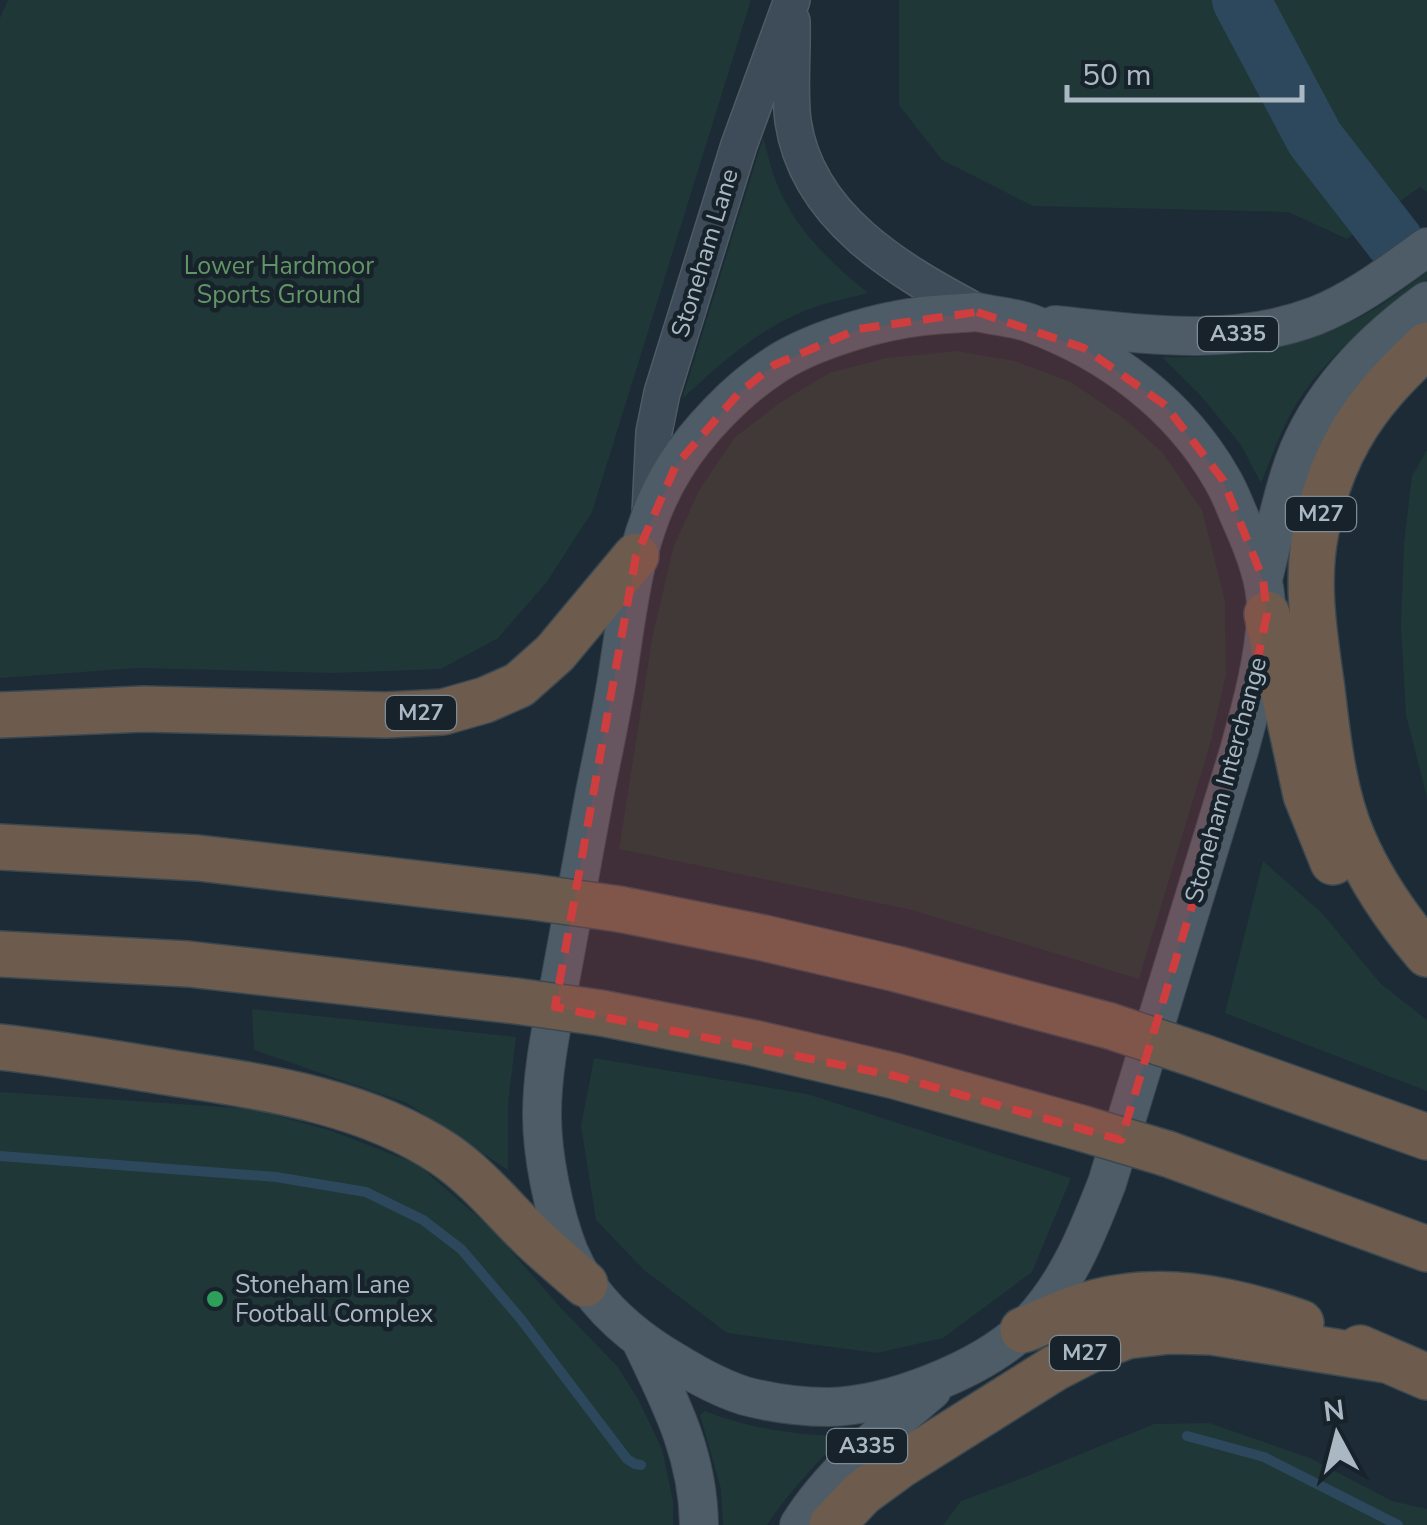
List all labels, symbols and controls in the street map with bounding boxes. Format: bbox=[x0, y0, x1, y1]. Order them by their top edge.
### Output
scale bar bbox=[1067, 40, 1302, 102]
text: 50 m bbox=[1082, 55, 1151, 96]
street label: Stoneham Lane bbox=[663, 164, 747, 342]
park label: Lower Hardmoor Sports Ground bbox=[184, 249, 374, 312]
road number: A335 bbox=[1198, 317, 1278, 351]
road number: M27 bbox=[1286, 497, 1356, 531]
street label: Stoneham Interchange bbox=[1177, 653, 1275, 907]
road number: M27 bbox=[386, 696, 456, 730]
place label: Stoneham Lane Football Complex bbox=[235, 1268, 433, 1331]
marker: Stoneham Lane Football Complex bbox=[204, 1288, 226, 1310]
road number: M27 bbox=[1050, 1336, 1120, 1370]
north arrow bbox=[1287, 1385, 1387, 1485]
text: N bbox=[1321, 1391, 1347, 1431]
road number: A335 bbox=[827, 1429, 907, 1463]

